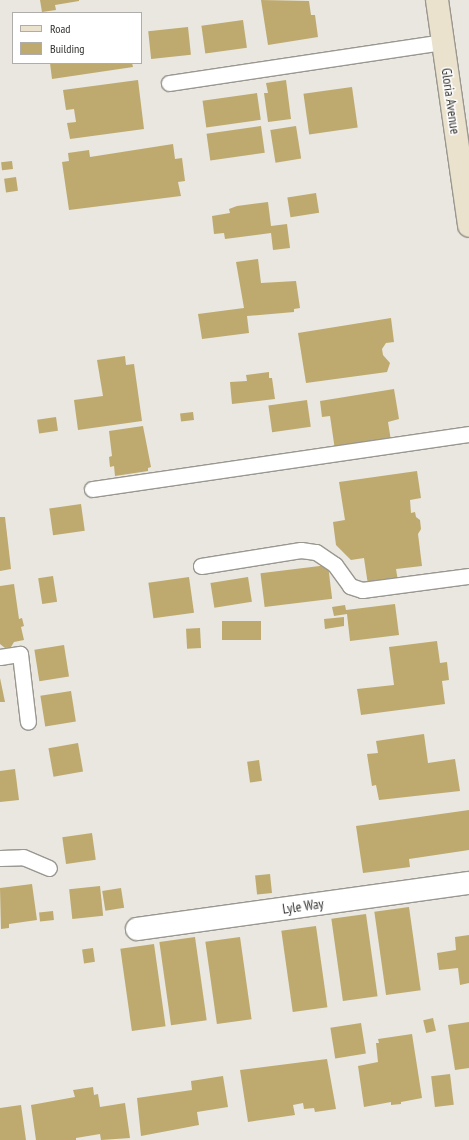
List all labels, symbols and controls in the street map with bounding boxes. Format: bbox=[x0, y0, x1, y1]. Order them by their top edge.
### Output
legend bbox=[12, 12, 142, 64]
text: Road bbox=[50, 21, 70, 36]
text: Building bbox=[50, 41, 85, 56]
street label: Gloria Avenue bbox=[438, 67, 464, 135]
street label: Lyle Way bbox=[281, 895, 325, 917]

